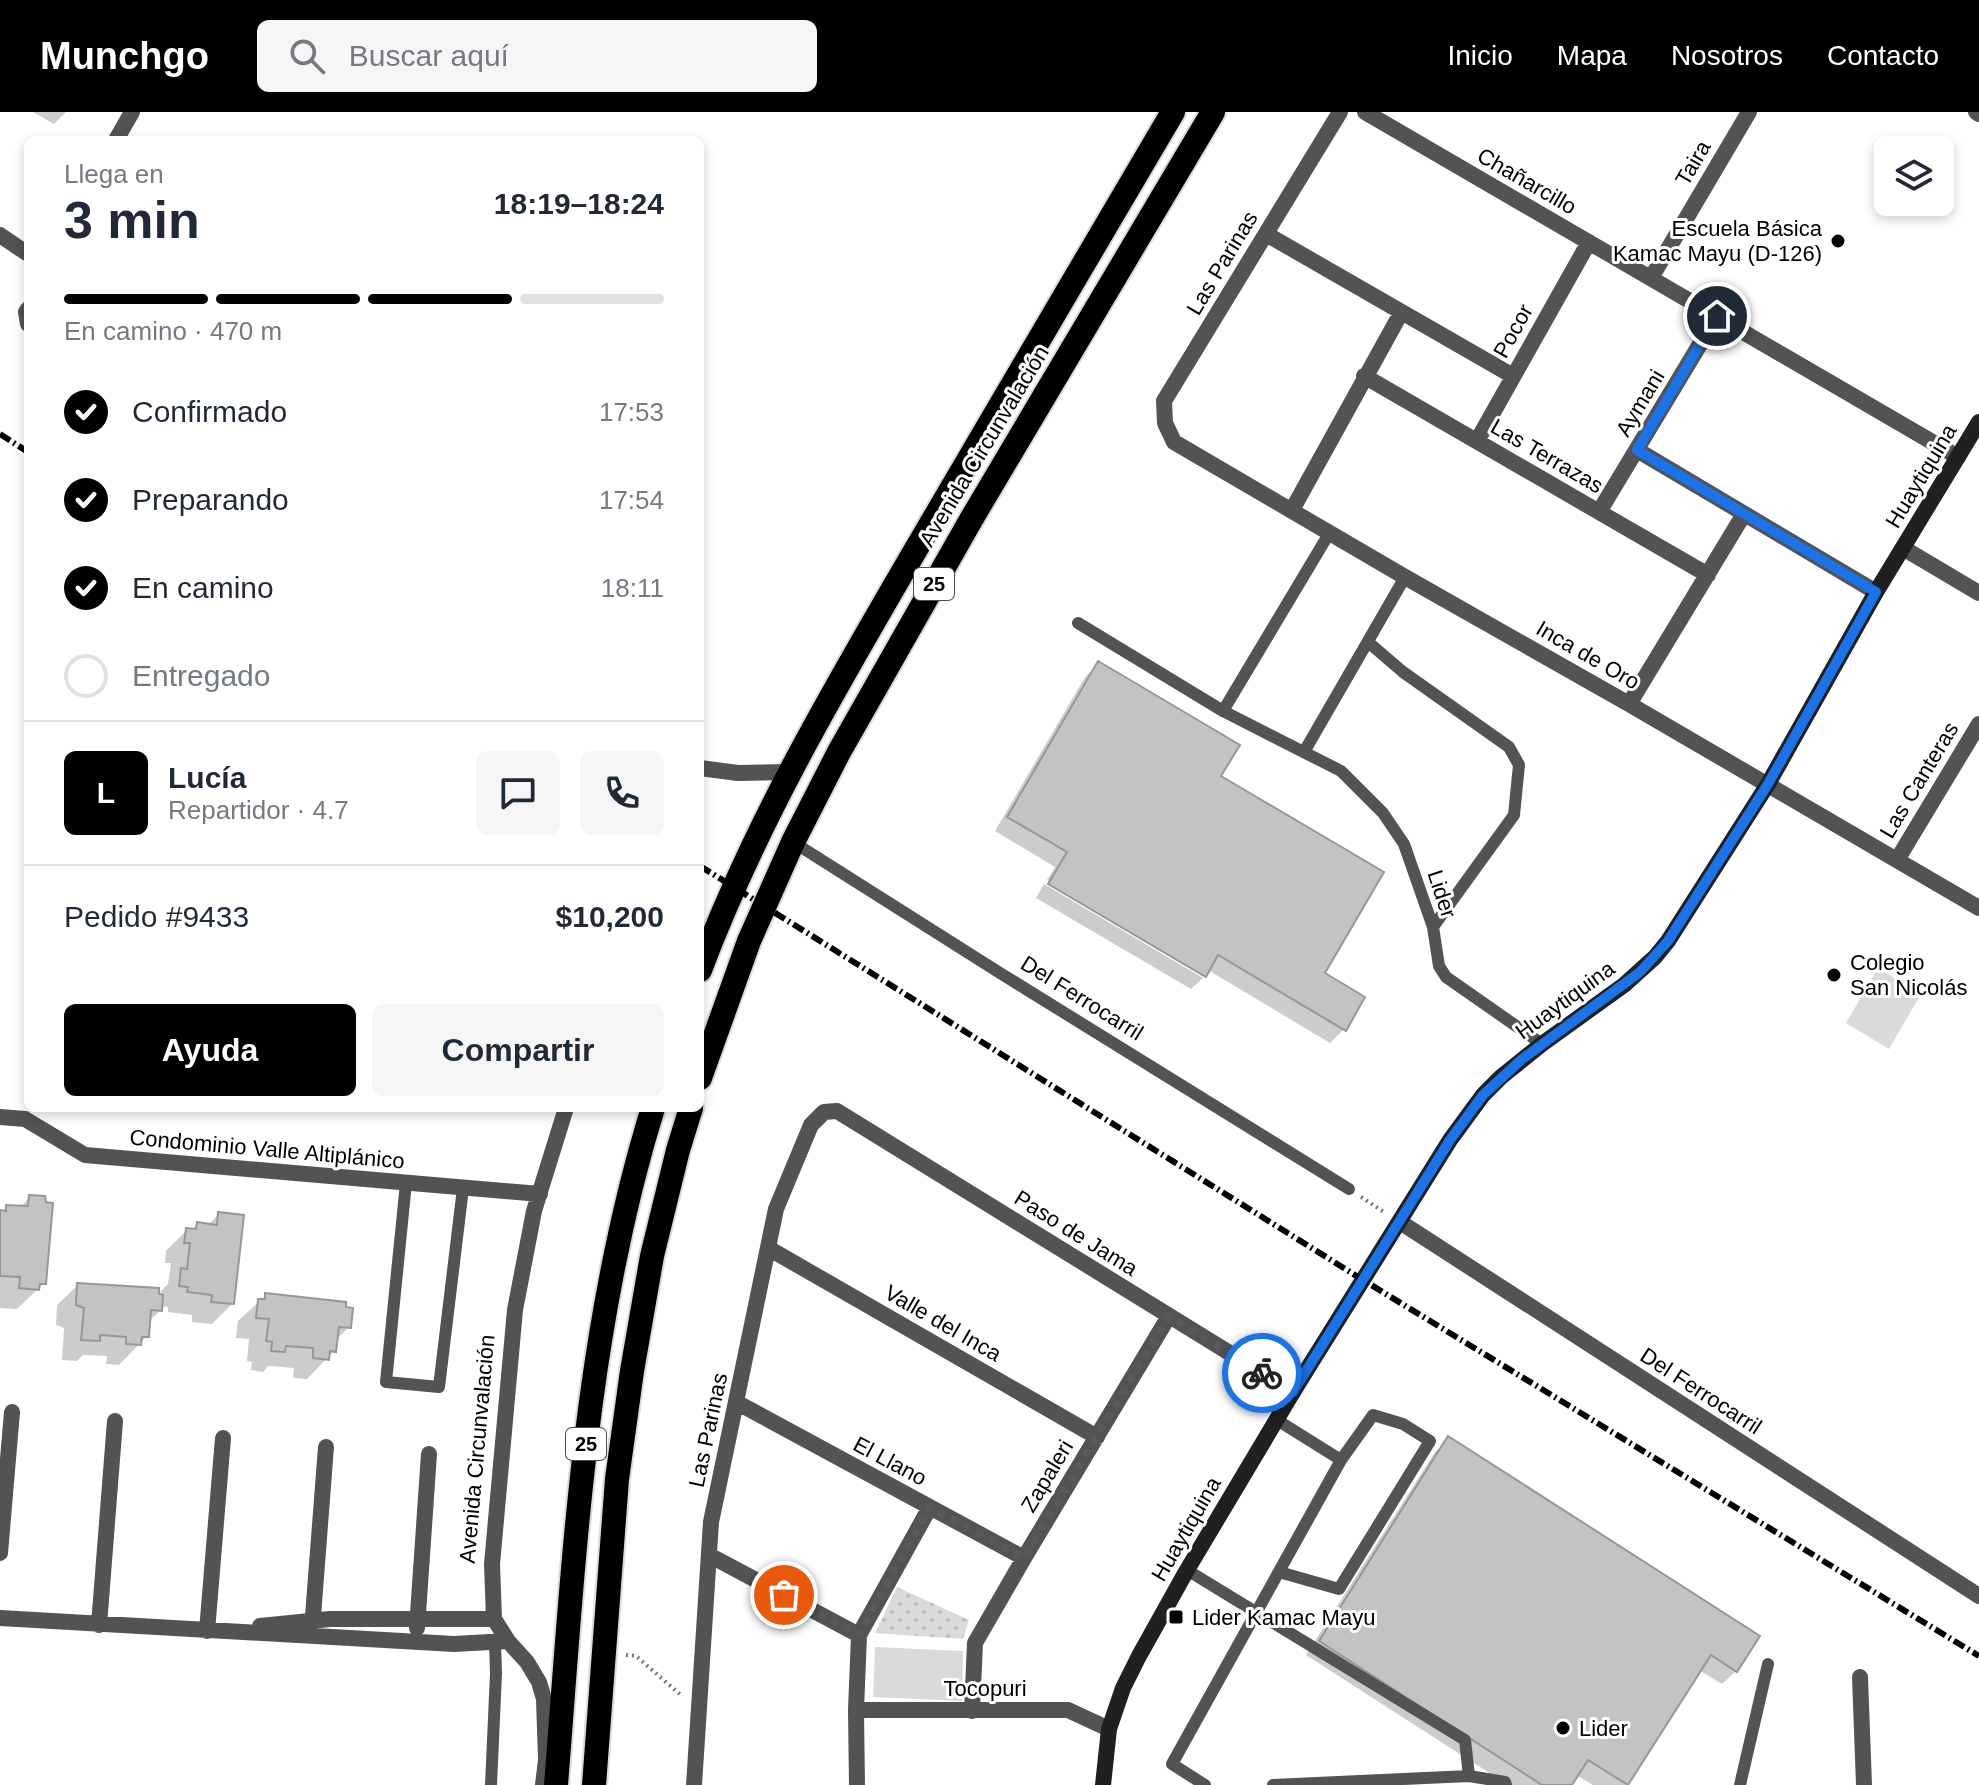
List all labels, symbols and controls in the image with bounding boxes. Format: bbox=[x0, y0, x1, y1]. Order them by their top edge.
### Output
search box bbox=[257, 20, 817, 92]
icon: search bbox=[285, 34, 329, 78]
text: Munchgo bbox=[40, 35, 209, 77]
text: Buscar aquí bbox=[349, 39, 509, 72]
text: Inicio bbox=[1447, 40, 1513, 71]
text: Mapa bbox=[1557, 40, 1627, 71]
text: Nosotros bbox=[1671, 40, 1783, 71]
text: Contacto bbox=[1827, 40, 1939, 71]
street label: Taira bbox=[1670, 135, 1716, 190]
map controls bbox=[1874, 136, 1954, 216]
button: layers bbox=[1874, 136, 1954, 216]
street label: Chañarcillo bbox=[1473, 143, 1581, 219]
text: Llega en bbox=[64, 159, 164, 189]
text: 18:19–18:24 bbox=[494, 187, 664, 220]
text: 3 min bbox=[64, 191, 200, 249]
street label: Las Parinas bbox=[1181, 207, 1263, 319]
place label: Escuela Básica Kamac Mayu (D-126) bbox=[1613, 216, 1823, 266]
marker: Escuela Básica Kamac Mayu (D-126) bbox=[1829, 232, 1847, 250]
pin bbox=[1683, 282, 1751, 350]
icon: home bbox=[1695, 294, 1739, 338]
street label: Pocor bbox=[1488, 300, 1538, 362]
text: En camino · 470 m bbox=[64, 316, 282, 346]
street label: Avenida Circunvalación bbox=[914, 341, 1054, 551]
street label: Aymani bbox=[1610, 365, 1670, 441]
icon: check bbox=[64, 390, 108, 434]
text: Confirmado bbox=[132, 395, 287, 428]
text: 17:53 bbox=[599, 397, 664, 427]
street label: Las Terrazas bbox=[1486, 414, 1608, 498]
street label: Huaytiquina bbox=[1880, 419, 1962, 532]
icon: check bbox=[64, 478, 108, 522]
text: Preparando bbox=[132, 483, 289, 516]
text: 17:54 bbox=[599, 485, 664, 515]
icon: check bbox=[64, 566, 108, 610]
road number: 25 bbox=[914, 568, 954, 600]
text: En camino bbox=[132, 571, 274, 604]
text: 18:11 bbox=[601, 573, 664, 603]
street label: Inca de Oro bbox=[1532, 615, 1644, 695]
text: Entregado bbox=[132, 659, 270, 692]
street label: Las Canteras bbox=[1875, 717, 1963, 843]
button: chat bbox=[476, 751, 560, 835]
button: phone bbox=[580, 751, 664, 835]
text: Lucía bbox=[168, 761, 246, 794]
text: L bbox=[97, 776, 115, 809]
text: Repartidor · 4.7 bbox=[168, 795, 349, 825]
street label: Lider bbox=[1423, 867, 1461, 921]
text: Pedido #9433 bbox=[64, 900, 249, 933]
text: $10,200 bbox=[556, 900, 664, 933]
street label: Del Ferrocarril bbox=[1016, 950, 1148, 1046]
place label: Colegio San Nicolás bbox=[1850, 950, 1967, 1000]
street label: Huaytiquina bbox=[1511, 955, 1620, 1044]
marker: Colegio San Nicolás bbox=[1825, 966, 1843, 984]
button: Ayuda bbox=[64, 1004, 356, 1096]
button: Compartir bbox=[372, 1004, 664, 1096]
street label: Condominio Valle Altiplánico bbox=[128, 1125, 406, 1173]
street label: Paso de Jama bbox=[1010, 1185, 1143, 1281]
street label: Valle del Inca bbox=[880, 1280, 1006, 1367]
courier bbox=[1222, 1333, 1302, 1413]
street label: Avenida Circunvalación bbox=[455, 1334, 499, 1564]
street label: Del Ferrocarril bbox=[1636, 1343, 1766, 1439]
icon: bike bbox=[1240, 1351, 1284, 1395]
street label: Las Parinas bbox=[684, 1371, 732, 1489]
road number: 25 bbox=[566, 1428, 606, 1460]
street label: El Llano bbox=[849, 1431, 931, 1491]
street label: Zapaleri bbox=[1016, 1435, 1078, 1517]
street label: Huaytiquina bbox=[1146, 1472, 1226, 1586]
pin bbox=[750, 1561, 818, 1629]
icon: bag bbox=[762, 1573, 806, 1617]
place label: Lider Kamac Mayu bbox=[1192, 1605, 1375, 1630]
marker: Lider Kamac Mayu bbox=[1167, 1608, 1185, 1626]
street label: Tocopuri bbox=[943, 1676, 1027, 1701]
place label: Lider bbox=[1579, 1716, 1628, 1741]
marker: Lider bbox=[1554, 1719, 1572, 1737]

